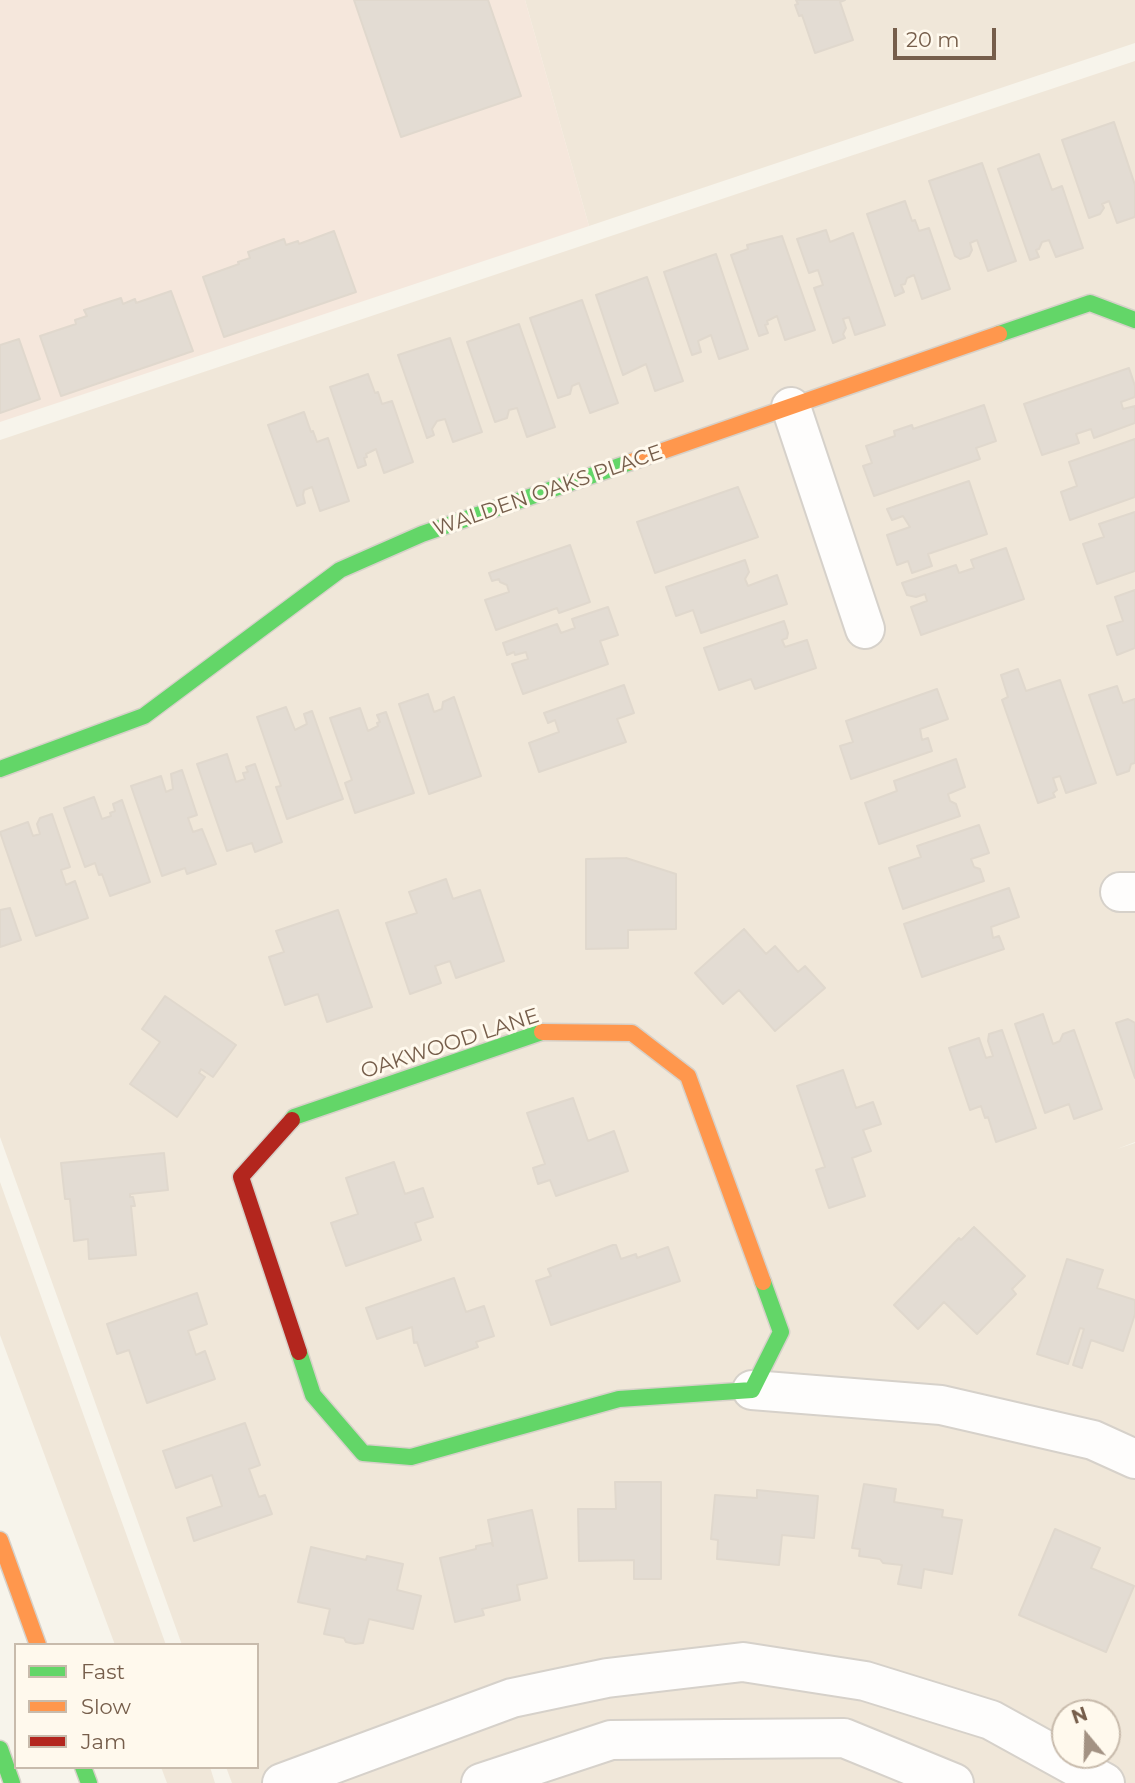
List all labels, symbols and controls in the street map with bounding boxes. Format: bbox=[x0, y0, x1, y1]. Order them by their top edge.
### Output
scale bar bbox=[897, 14, 1000, 58]
text: 20 m bbox=[906, 27, 960, 52]
street label: WALDEN OAKS PLACE bbox=[430, 440, 666, 542]
street label: OAKWOOD LANE bbox=[358, 1003, 542, 1085]
legend bbox=[14, 1643, 259, 1769]
text: Fast bbox=[81, 1659, 125, 1684]
text: Slow bbox=[81, 1694, 131, 1719]
north arrow bbox=[1051, 1699, 1121, 1769]
text: N bbox=[1069, 1702, 1091, 1729]
text: Jam bbox=[81, 1729, 126, 1754]

